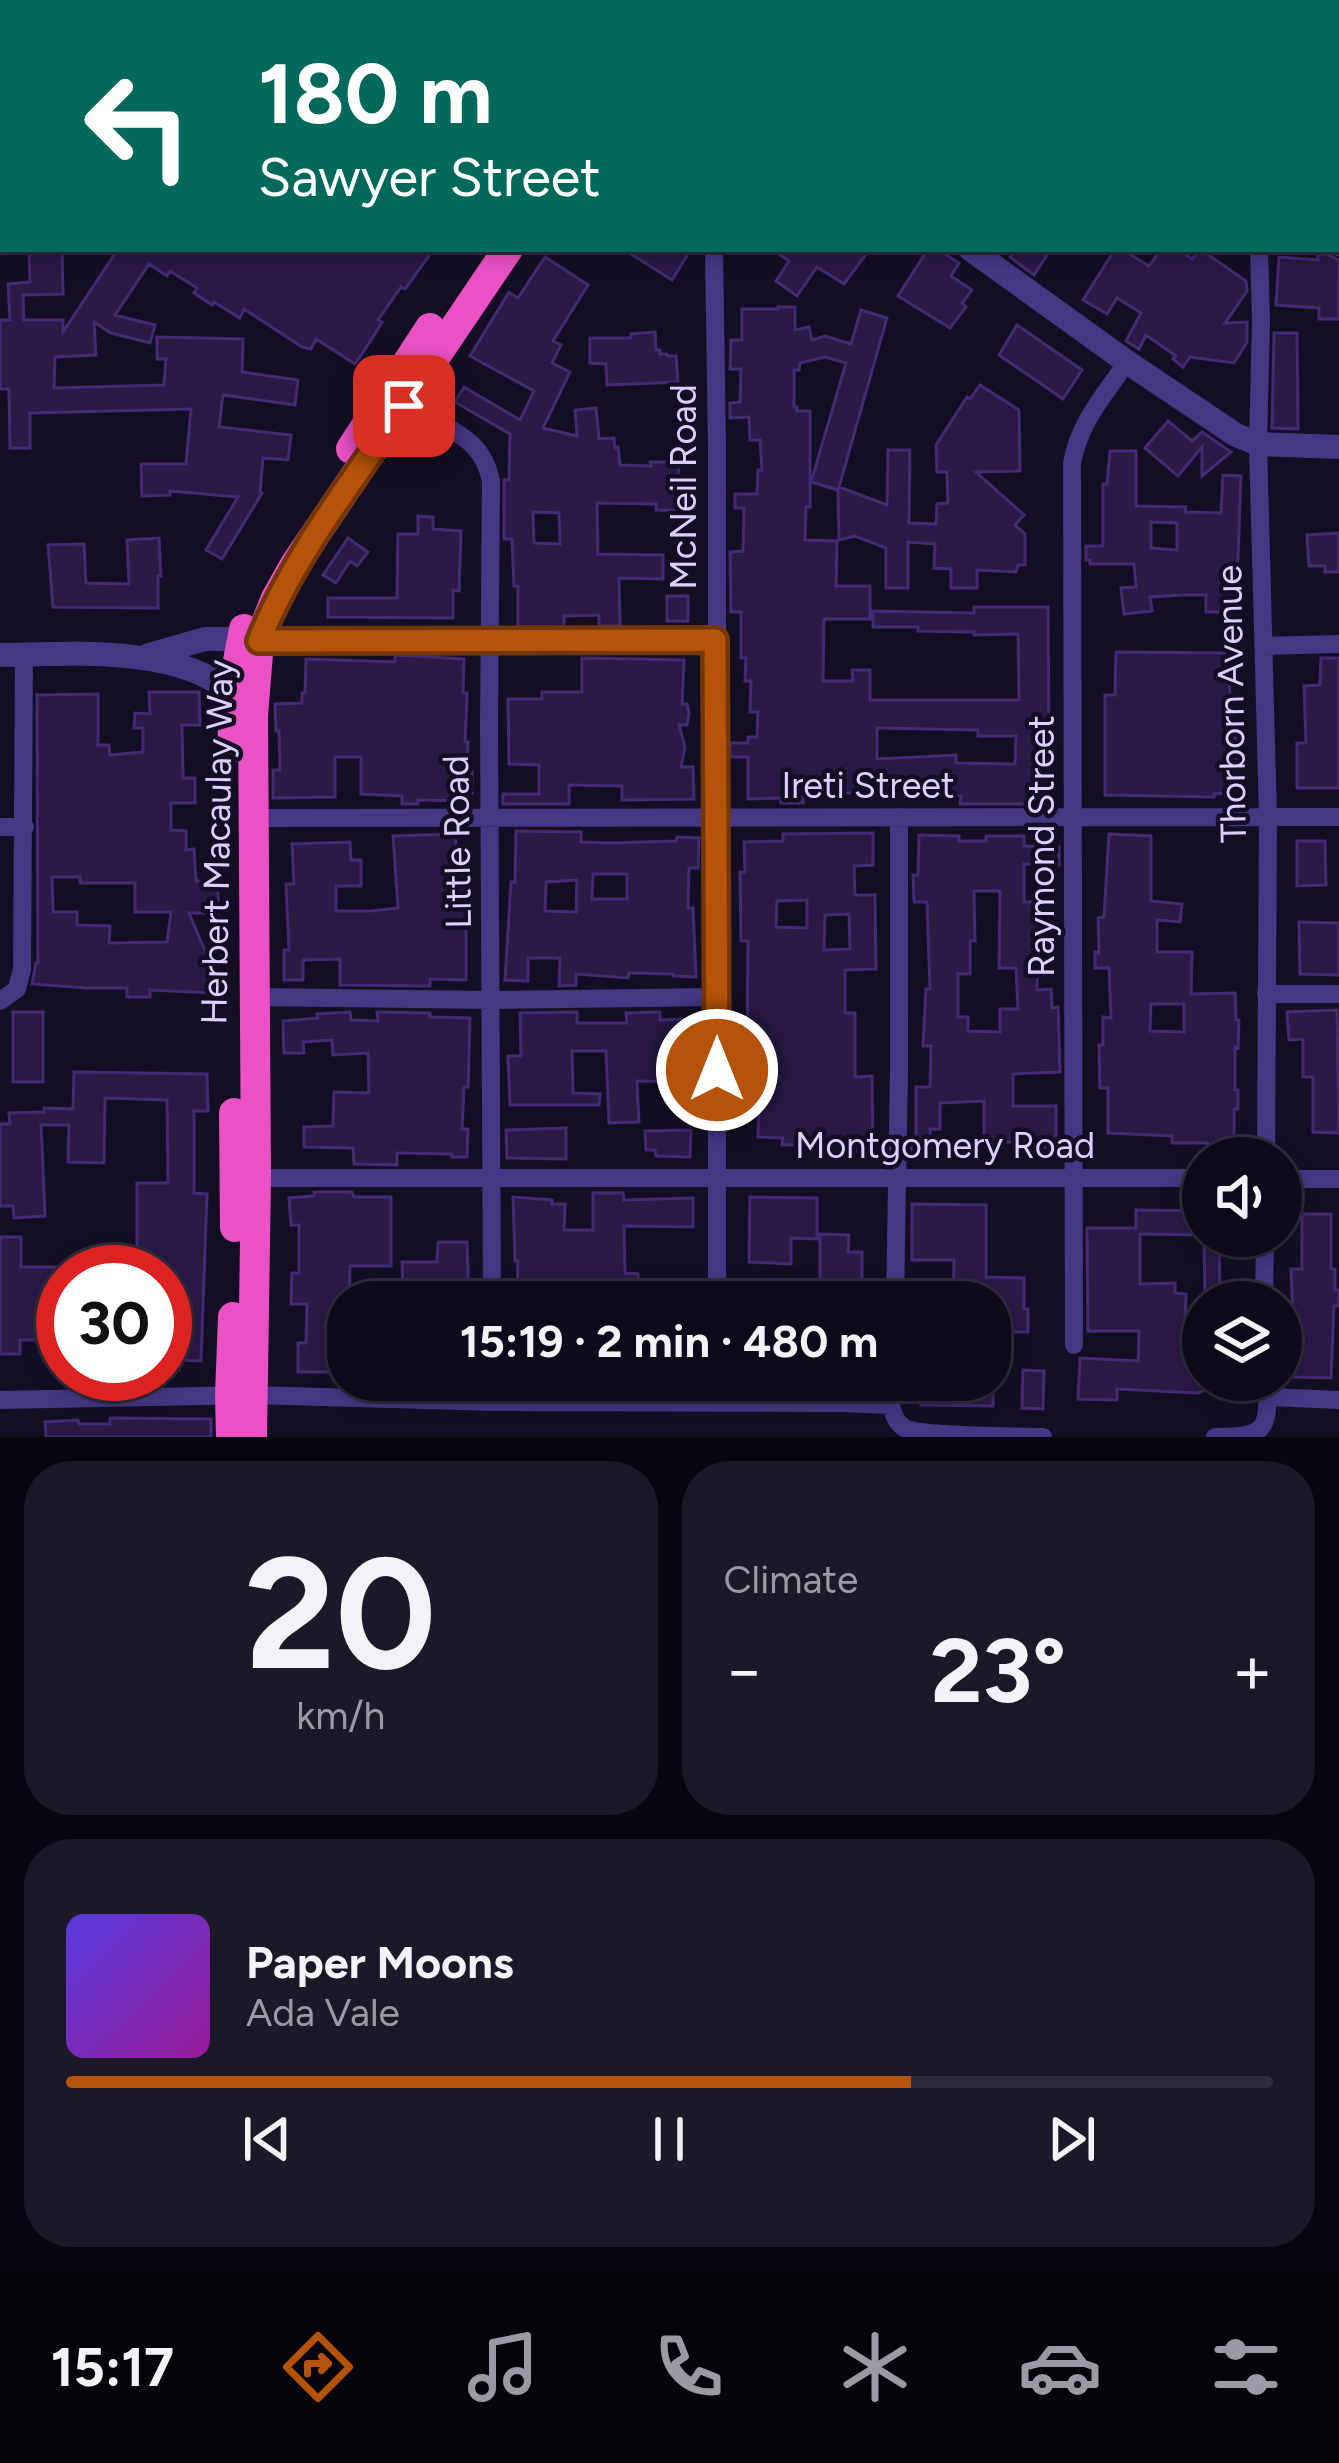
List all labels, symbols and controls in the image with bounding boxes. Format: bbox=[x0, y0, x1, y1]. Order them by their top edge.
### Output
text: 180 m bbox=[258, 43, 493, 144]
icon: left bbox=[60, 48, 216, 204]
text: Sawyer Street bbox=[258, 145, 601, 210]
pin bbox=[353, 355, 455, 457]
icon: arrive bbox=[371, 373, 437, 439]
street label: McNeil Road bbox=[662, 384, 705, 590]
street label: Thorborn Avenue bbox=[1207, 565, 1255, 843]
street label: Herbert Macaulay Way bbox=[192, 659, 242, 1025]
street label: Raymond Street bbox=[1020, 715, 1063, 977]
street label: Little Road bbox=[434, 755, 480, 929]
street label: Ireti Street bbox=[781, 764, 955, 807]
position arrow bbox=[654, 1007, 780, 1133]
street label: Montgomery Road bbox=[795, 1124, 1095, 1167]
map controls bbox=[1182, 1137, 1302, 1401]
button: sound bbox=[1182, 1137, 1302, 1257]
speed limit sign: 30 bbox=[36, 1245, 192, 1401]
button: layers bbox=[1182, 1281, 1302, 1401]
text: 15:19 · 2 min · 480 m bbox=[460, 1314, 878, 1368]
text: 20 bbox=[245, 1520, 436, 1707]
text: Climate bbox=[724, 1556, 858, 1603]
text: 23° bbox=[930, 1616, 1066, 1725]
text: − bbox=[724, 1630, 765, 1710]
text: + bbox=[1232, 1630, 1273, 1710]
text: km/h bbox=[296, 1692, 385, 1739]
text: Paper Moons bbox=[246, 1935, 514, 1989]
text: Ada Vale bbox=[246, 1989, 400, 2036]
icon: previous bbox=[234, 2106, 300, 2172]
icon: pause bbox=[636, 2106, 702, 2172]
icon: next bbox=[1039, 2106, 1105, 2172]
icon: directions bbox=[276, 2325, 360, 2409]
icon: music bbox=[461, 2325, 545, 2409]
icon: phone bbox=[647, 2325, 731, 2409]
icon: climate bbox=[833, 2325, 917, 2409]
icon: car bbox=[1018, 2325, 1102, 2409]
icon: filters bbox=[1204, 2325, 1288, 2409]
text: 15:17 bbox=[51, 2335, 174, 2400]

